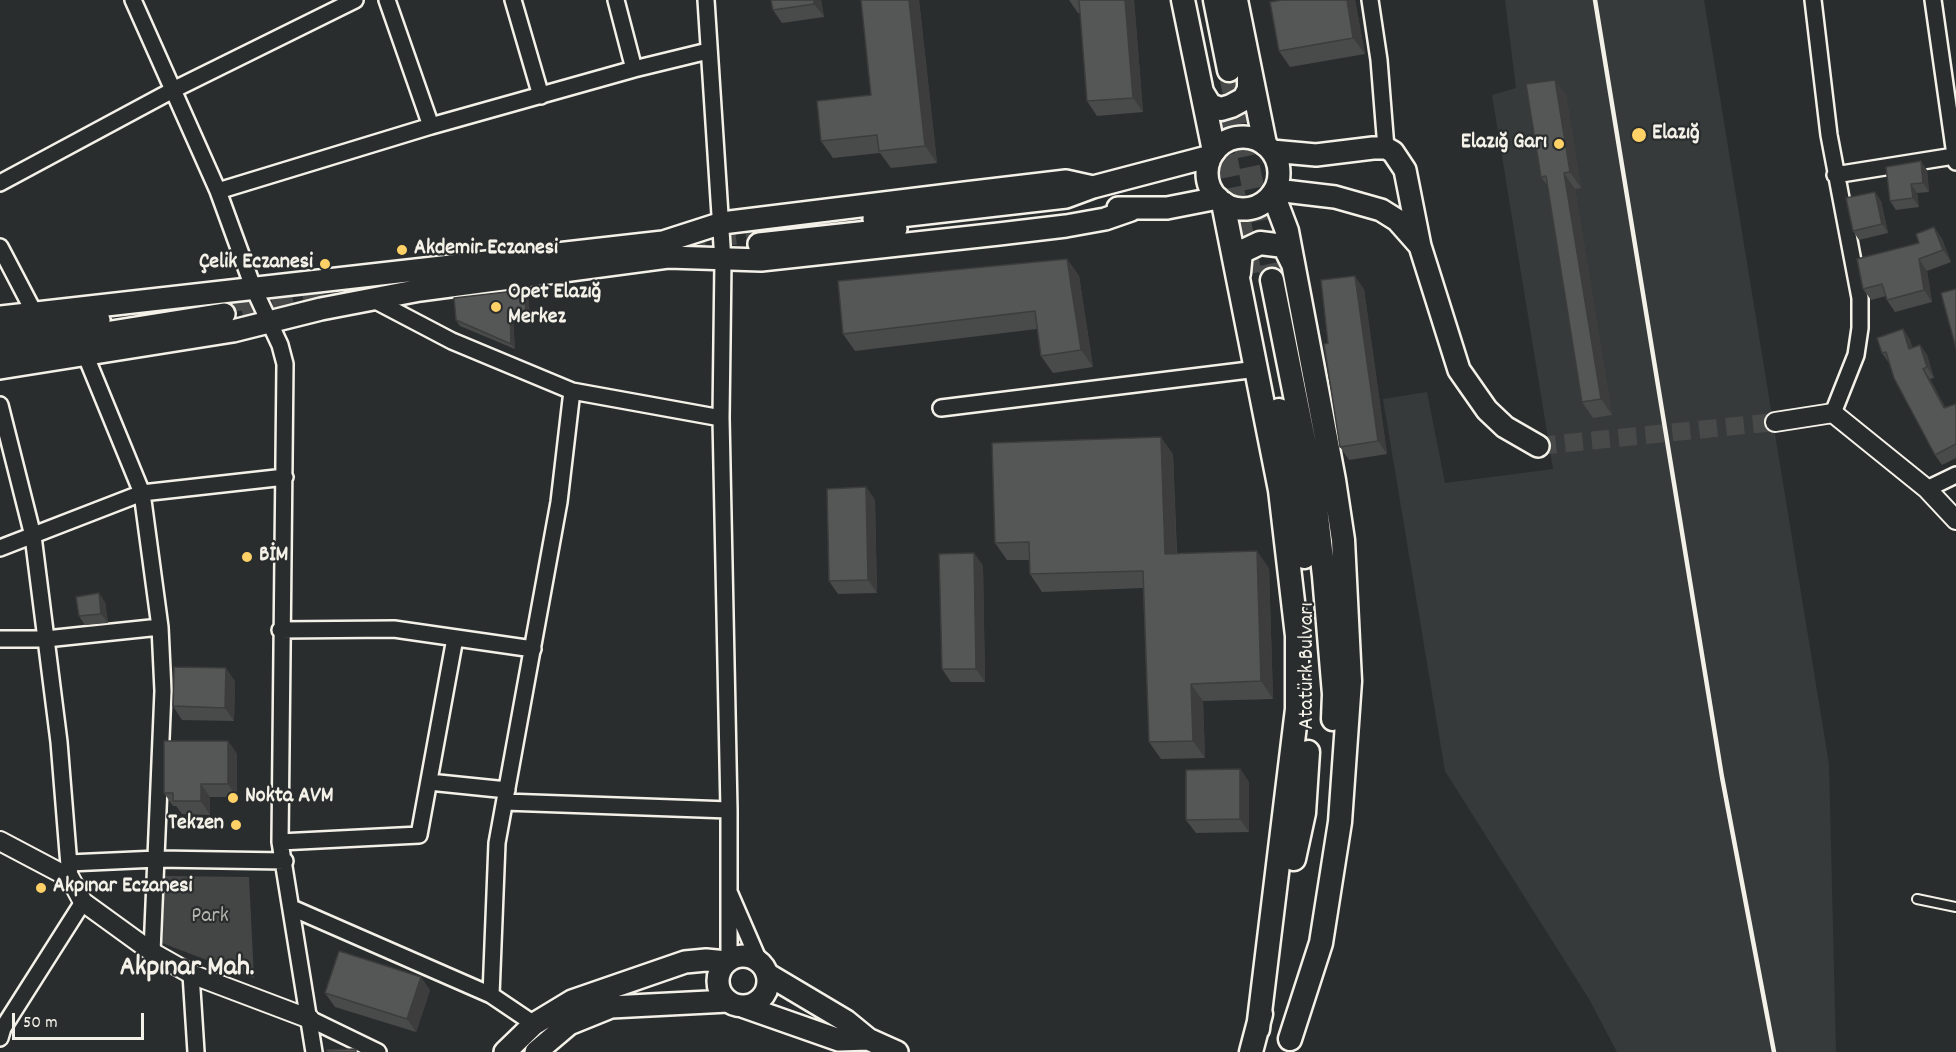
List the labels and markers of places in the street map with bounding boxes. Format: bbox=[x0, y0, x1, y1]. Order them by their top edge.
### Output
place label: Elazığ bbox=[1652, 122, 1700, 148]
marker: Elazığ bbox=[1630, 126, 1648, 144]
place label: Elazığ Garı bbox=[1461, 131, 1547, 157]
marker: Elazığ Garı bbox=[1552, 137, 1566, 151]
place label: Akdemir Eczanesi bbox=[414, 237, 558, 263]
marker: Akdemir Eczanesi bbox=[395, 243, 409, 257]
place label: Çelik Eczanesi bbox=[199, 251, 313, 277]
marker: Çelik Eczanesi bbox=[318, 257, 332, 271]
place label: Opet Elazığ Merkez bbox=[508, 281, 601, 332]
marker: Opet Elazığ Merkez bbox=[489, 300, 503, 314]
place label: BİM bbox=[259, 544, 288, 570]
marker: BİM bbox=[240, 550, 254, 564]
place label: Nokta AVM bbox=[245, 785, 334, 811]
marker: Nokta AVM bbox=[226, 791, 240, 805]
place label: Tekzen bbox=[168, 812, 224, 838]
marker: Tekzen bbox=[229, 818, 243, 832]
place label: Akpınar Eczanesi bbox=[53, 875, 193, 901]
marker: Akpınar Eczanesi bbox=[34, 881, 48, 895]

